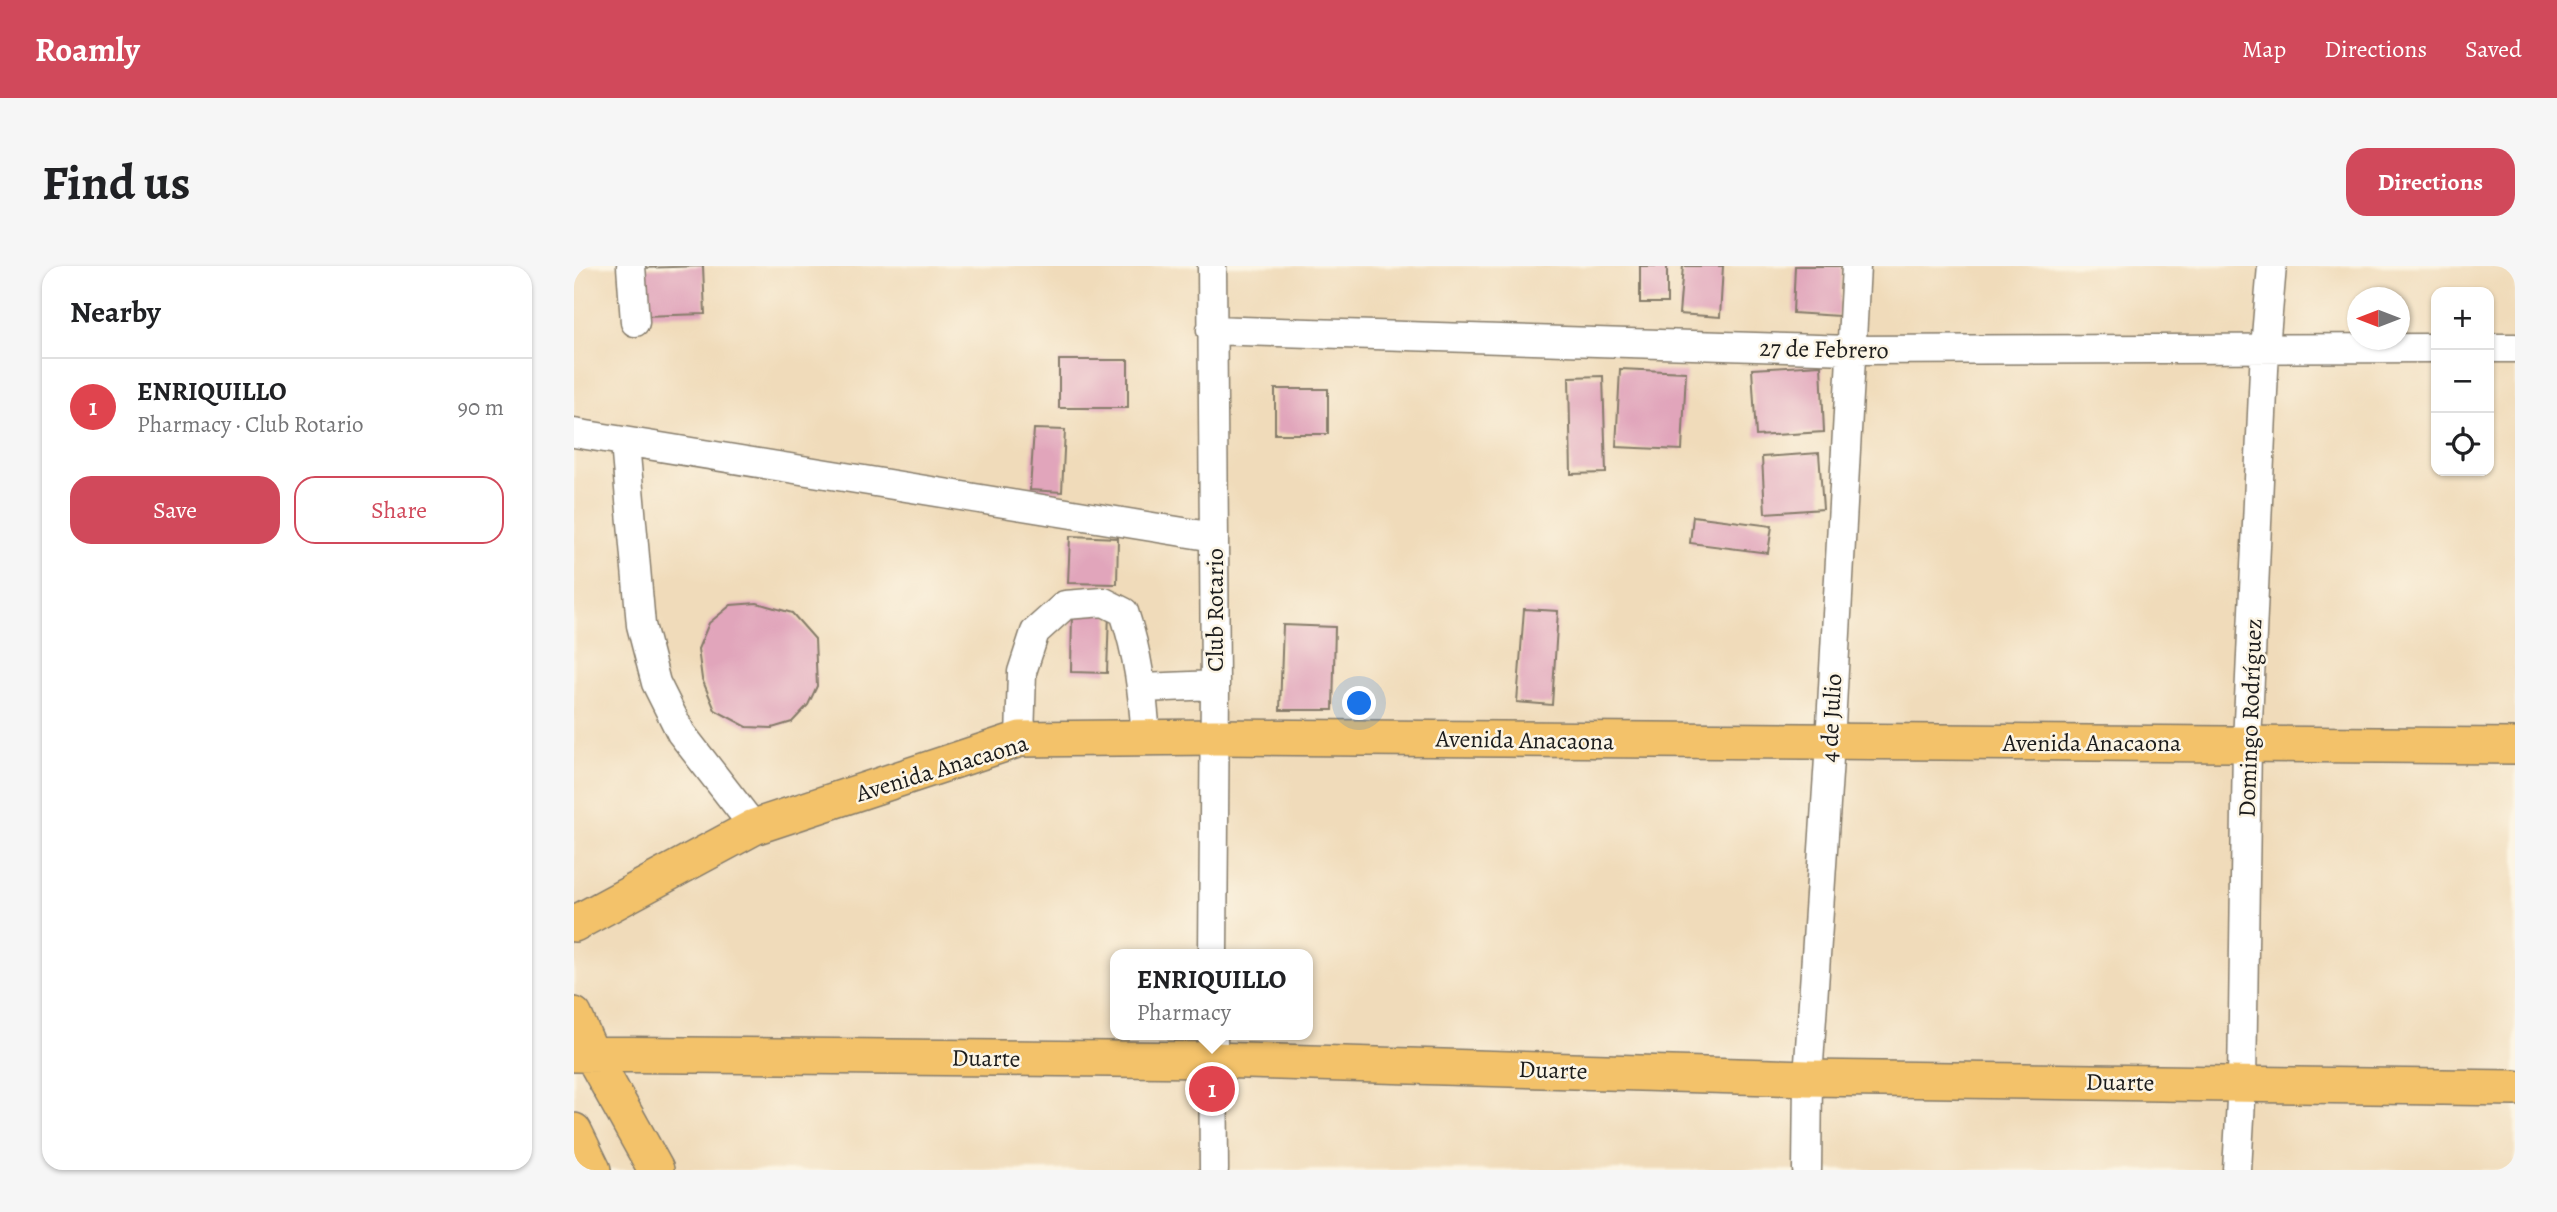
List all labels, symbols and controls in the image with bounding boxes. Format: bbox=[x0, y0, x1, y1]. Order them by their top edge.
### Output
text: Roamly bbox=[35, 27, 140, 72]
text: Map bbox=[2242, 33, 2286, 65]
text: Directions bbox=[2324, 33, 2427, 65]
text: Saved bbox=[2465, 33, 2522, 65]
button: Directions bbox=[2346, 148, 2515, 216]
text: Find us bbox=[42, 149, 190, 216]
north arrow bbox=[2347, 287, 2410, 350]
map controls bbox=[2431, 287, 2494, 476]
button: + bbox=[2431, 287, 2494, 350]
text: Nearby bbox=[70, 292, 161, 332]
street label: 27 de Febrero bbox=[1759, 332, 1889, 366]
button: − bbox=[2431, 350, 2494, 413]
text: ENRIQUILLO bbox=[137, 374, 287, 409]
text: 1 bbox=[89, 392, 97, 423]
text: 90 m bbox=[458, 392, 504, 423]
text: Pharmacy · Club Rotario bbox=[137, 409, 364, 440]
button: locate bbox=[2431, 413, 2494, 476]
button: Save bbox=[70, 476, 280, 544]
button: Share bbox=[294, 476, 504, 544]
street label: Club Rotario bbox=[1199, 548, 1231, 672]
street label: Domingo Rodríguez bbox=[2231, 618, 2269, 818]
street label: 4 de Julio bbox=[1813, 673, 1849, 763]
your location bbox=[1342, 686, 1376, 720]
street label: Avenida Anacaona bbox=[1434, 722, 1615, 758]
street label: Avenida Anacaona bbox=[851, 726, 1033, 810]
street label: Avenida Anacaona bbox=[2002, 727, 2182, 759]
popup bbox=[1110, 949, 1313, 1040]
text: ENRIQUILLO bbox=[1137, 962, 1286, 997]
text: Pharmacy bbox=[1137, 997, 1231, 1028]
street label: Duarte bbox=[951, 1041, 1021, 1075]
street label: Duarte bbox=[1518, 1053, 1588, 1087]
pin: 1 bbox=[1189, 1063, 1235, 1115]
street label: Duarte bbox=[2085, 1065, 2155, 1099]

